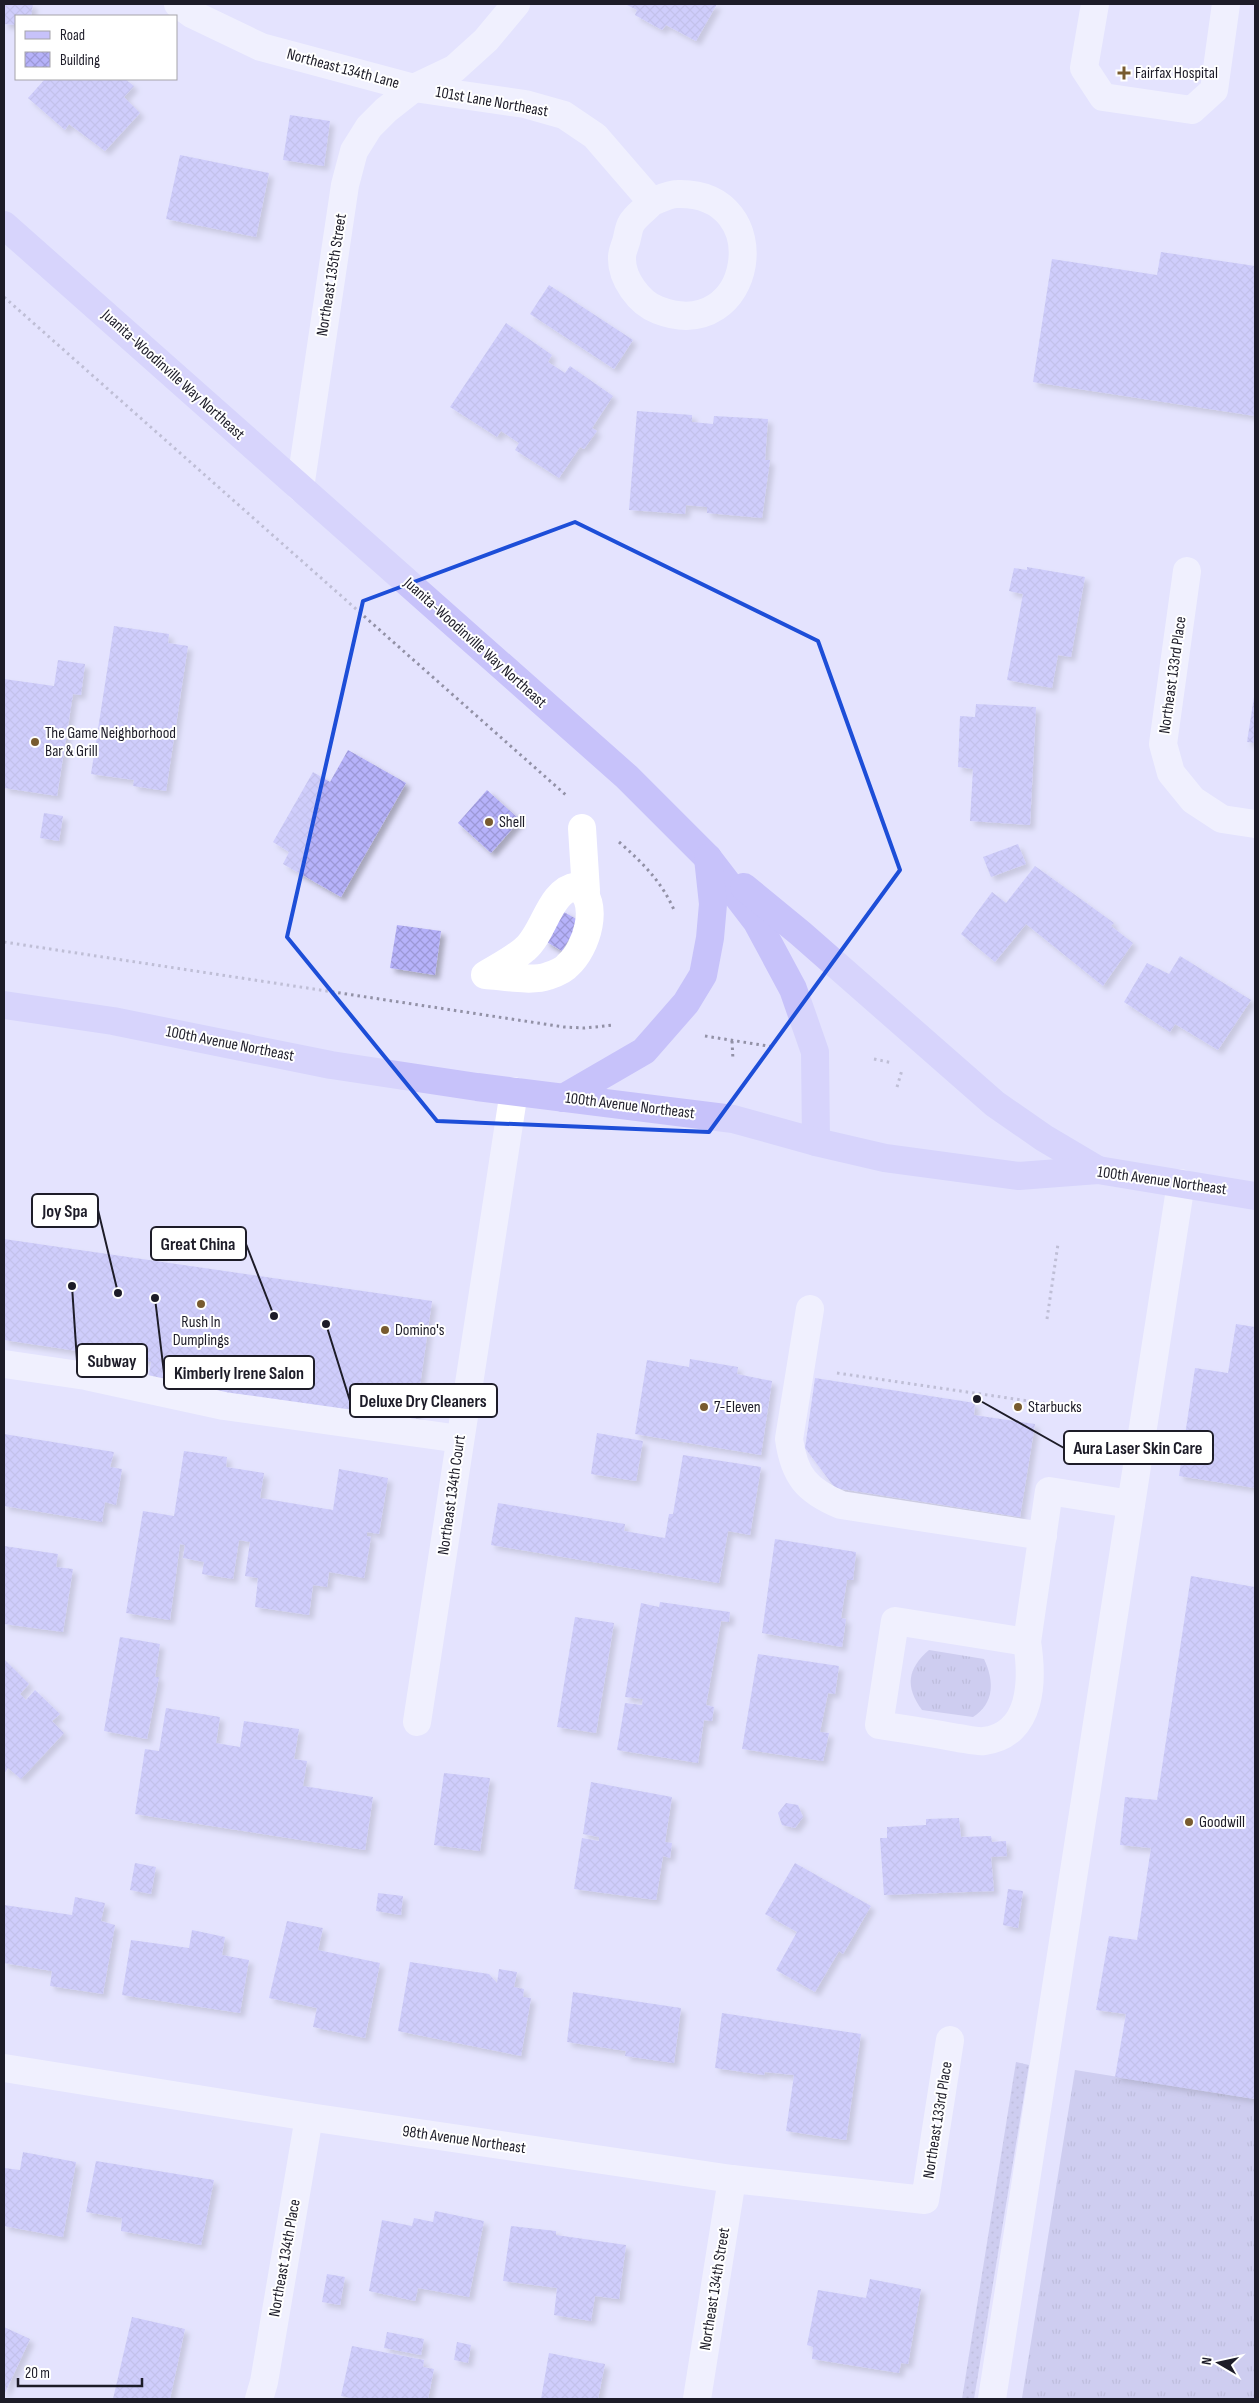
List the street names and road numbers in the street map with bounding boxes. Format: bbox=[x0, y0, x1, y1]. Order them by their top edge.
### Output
street label: Northeast 134th Lane bbox=[285, 45, 401, 93]
street label: 101st Lane Northeast bbox=[434, 83, 550, 121]
street label: Northeast 135th Street bbox=[313, 212, 351, 338]
street label: Juanita-Woodinville Way Northeast bbox=[97, 305, 248, 444]
street label: Juanita-Woodinville Way Northeast bbox=[399, 573, 550, 712]
street label: Northeast 133rd Place bbox=[1155, 615, 1191, 735]
street label: 100th Avenue Northeast bbox=[164, 1022, 296, 1066]
street label: 100th Avenue Northeast bbox=[564, 1089, 696, 1123]
street label: 100th Avenue Northeast bbox=[1096, 1163, 1228, 1199]
street label: Northeast 134th Court bbox=[434, 1434, 470, 1556]
street label: Northeast 133rd Place bbox=[919, 2060, 957, 2180]
street label: 98th Avenue Northeast bbox=[401, 2122, 527, 2158]
street label: Northeast 134th Place bbox=[265, 2198, 305, 2318]
street label: Northeast 134th Street bbox=[696, 2226, 734, 2352]

